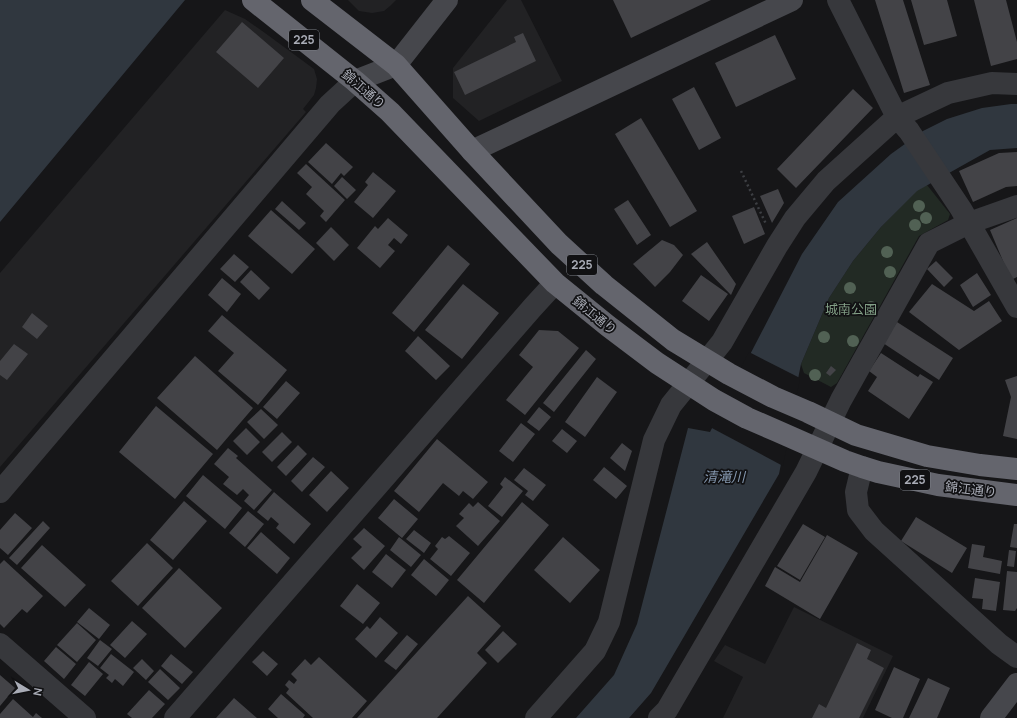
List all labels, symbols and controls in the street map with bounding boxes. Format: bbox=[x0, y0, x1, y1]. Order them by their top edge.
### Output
road number: 225 bbox=[289, 30, 319, 50]
street label: 錦江通り bbox=[338, 65, 390, 113]
road number: 225 bbox=[567, 255, 597, 275]
street label: 錦江通り bbox=[569, 292, 621, 338]
park label: 城南公園 bbox=[825, 300, 877, 318]
water label: 清滝川 bbox=[703, 467, 747, 486]
road number: 225 bbox=[900, 470, 930, 490]
street label: 錦江通り bbox=[944, 477, 998, 501]
north arrow bbox=[8, 670, 48, 710]
text: N bbox=[30, 687, 46, 697]

